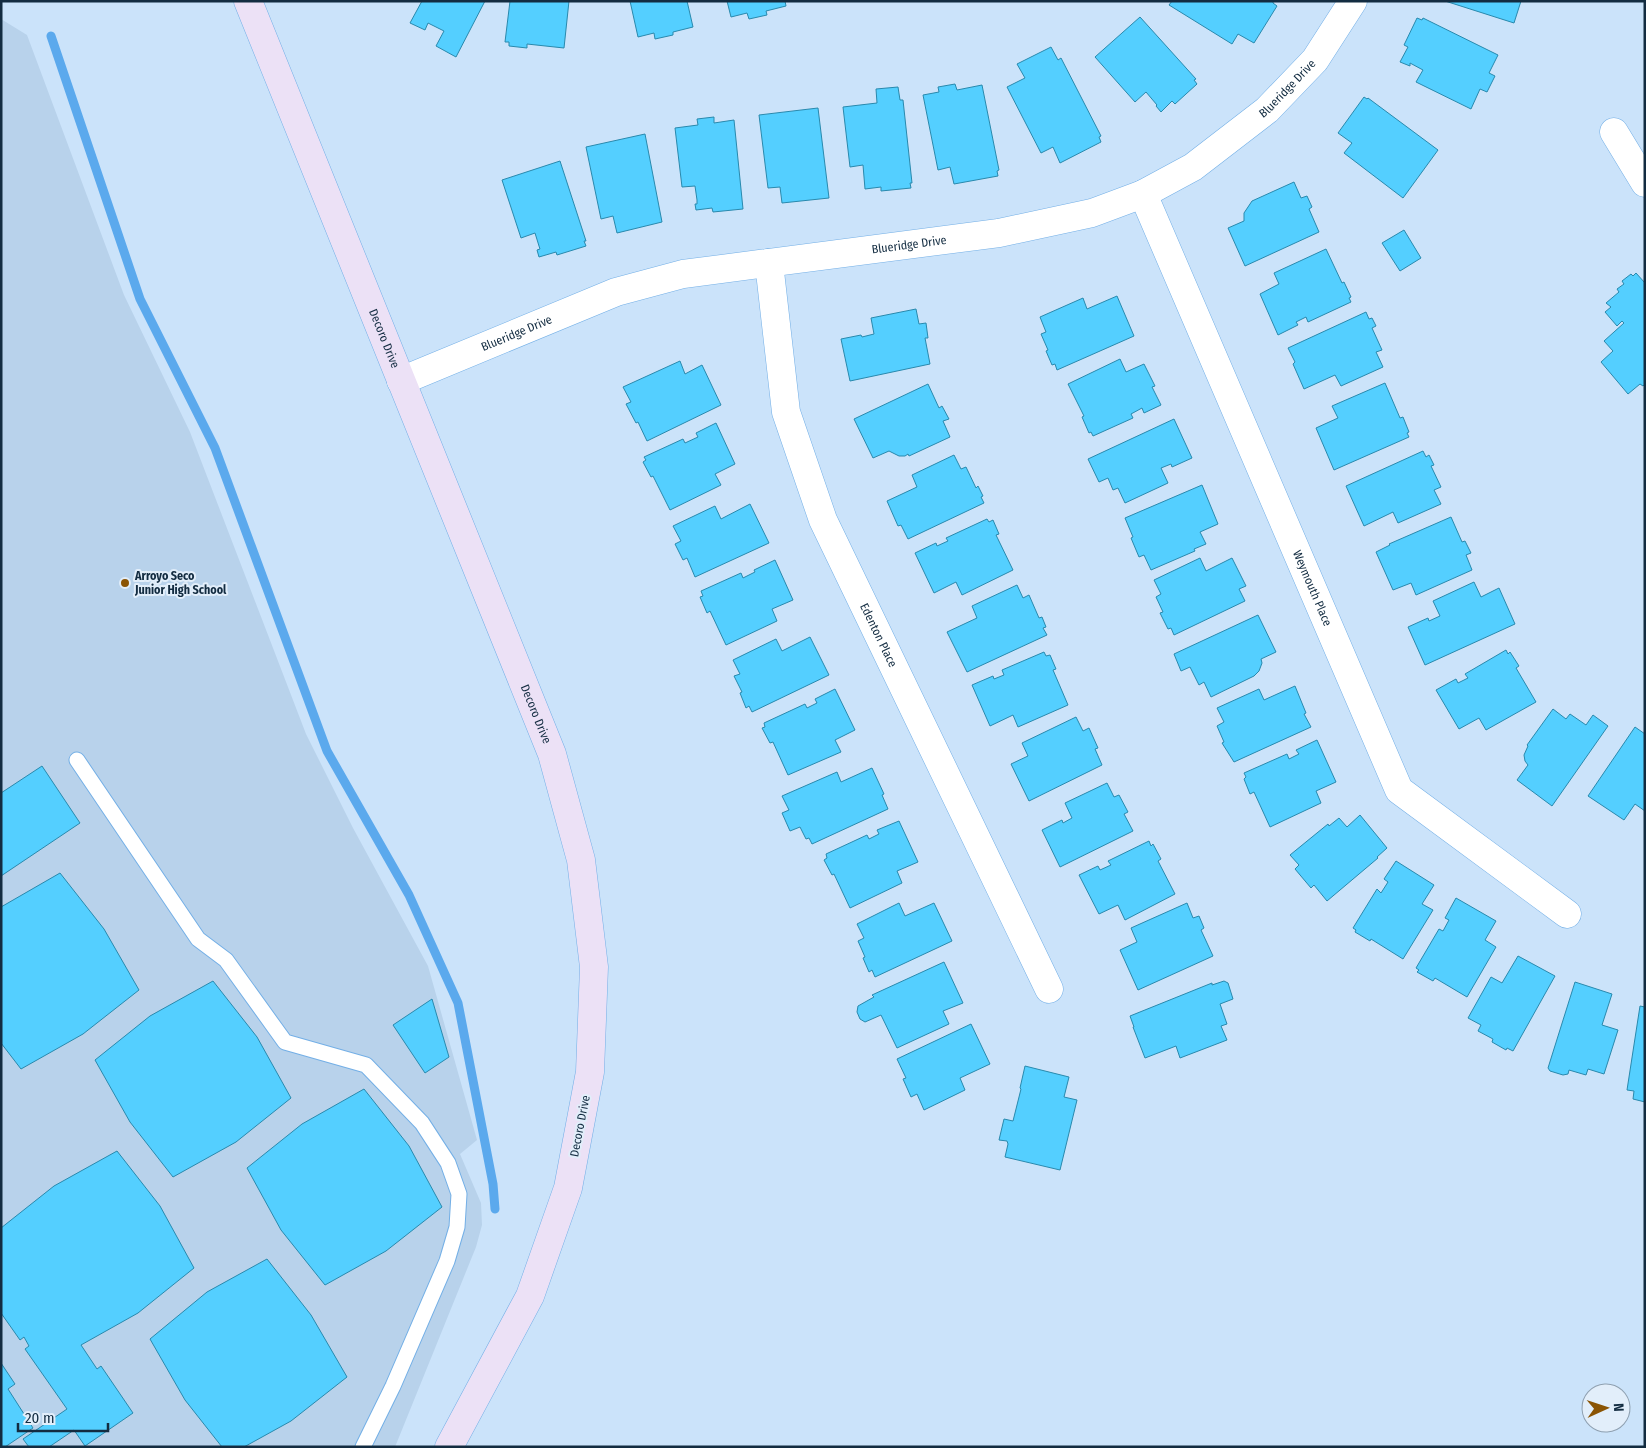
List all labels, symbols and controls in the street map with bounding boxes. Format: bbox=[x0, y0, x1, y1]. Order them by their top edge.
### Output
street label: Blueridge Drive bbox=[1256, 57, 1319, 121]
street label: Blueridge Drive bbox=[871, 233, 947, 256]
street label: Decoro Drive bbox=[366, 307, 403, 370]
street label: Blueridge Drive bbox=[479, 312, 554, 354]
street label: Weymouth Place bbox=[1290, 548, 1335, 628]
place label: Arroyo Seco Junior High School bbox=[134, 569, 227, 597]
marker: Arroyo Seco Junior High School bbox=[119, 577, 131, 589]
street label: Edenton Place bbox=[857, 601, 900, 670]
street label: Decoro Drive bbox=[518, 682, 554, 746]
street label: Decoro Drive bbox=[567, 1094, 593, 1158]
north arrow bbox=[1581, 1383, 1631, 1433]
scale bar bbox=[18, 1400, 108, 1432]
text: N bbox=[1610, 1403, 1627, 1412]
text: 20 m bbox=[25, 1409, 55, 1427]

